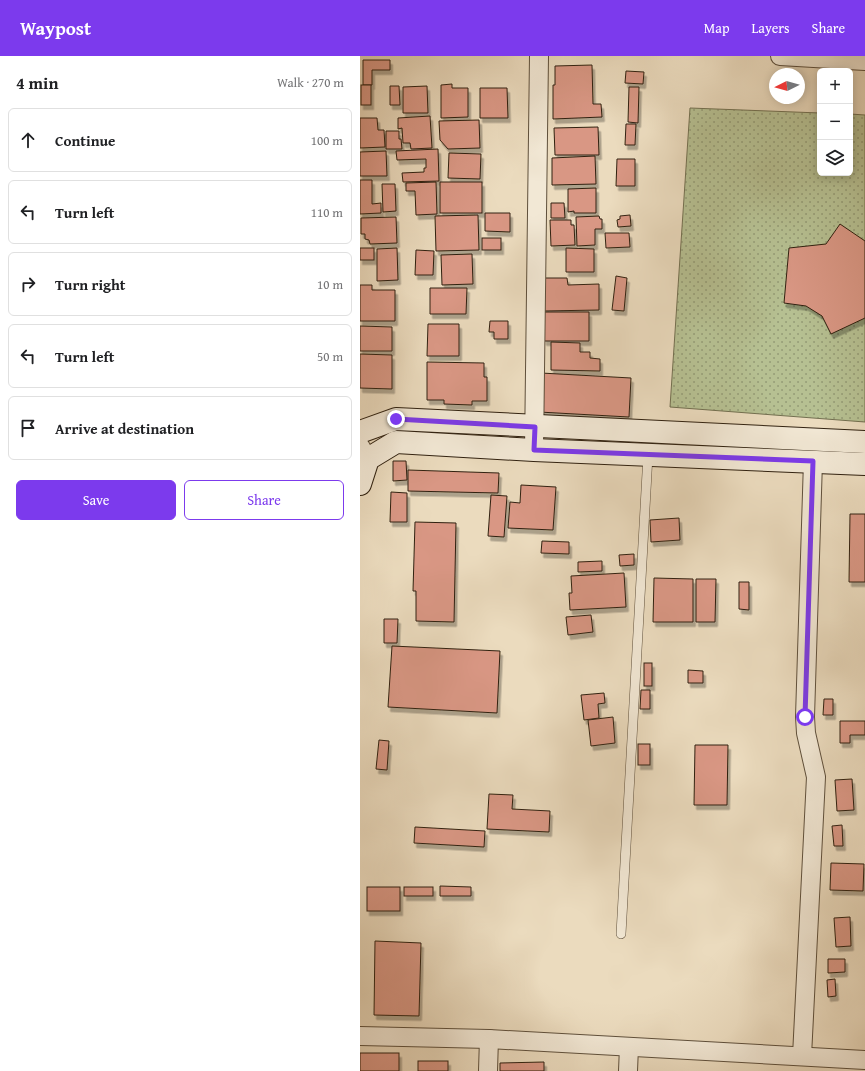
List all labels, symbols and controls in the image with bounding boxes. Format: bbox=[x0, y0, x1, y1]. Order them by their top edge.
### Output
text: Waypost bbox=[20, 14, 91, 42]
text: Map bbox=[704, 18, 730, 38]
text: Layers bbox=[752, 18, 790, 38]
text: Share bbox=[812, 18, 845, 38]
north arrow bbox=[769, 68, 805, 104]
map controls bbox=[817, 68, 853, 176]
button: + bbox=[817, 68, 853, 104]
text: 4 min bbox=[16, 70, 58, 95]
text: Walk · 270 m bbox=[277, 73, 344, 92]
button: − bbox=[817, 104, 853, 140]
icon: ahead bbox=[17, 129, 39, 151]
text: Continue bbox=[55, 130, 116, 151]
text: 100 m bbox=[311, 131, 343, 150]
button: layers bbox=[817, 140, 853, 176]
icon: left bbox=[17, 201, 39, 223]
text: Turn left bbox=[55, 202, 114, 223]
text: 110 m bbox=[311, 203, 343, 222]
icon: right bbox=[17, 273, 39, 295]
text: Turn right bbox=[55, 274, 126, 295]
text: 10 m bbox=[317, 275, 343, 294]
icon: left bbox=[17, 345, 39, 367]
text: Turn left bbox=[55, 346, 114, 367]
text: 50 m bbox=[317, 347, 343, 366]
route end bbox=[387, 410, 405, 428]
icon: arrive bbox=[17, 417, 39, 439]
text: Arrive at destination bbox=[55, 418, 194, 439]
button: Save bbox=[16, 480, 176, 520]
button: Share bbox=[184, 480, 344, 520]
route start bbox=[796, 708, 814, 726]

